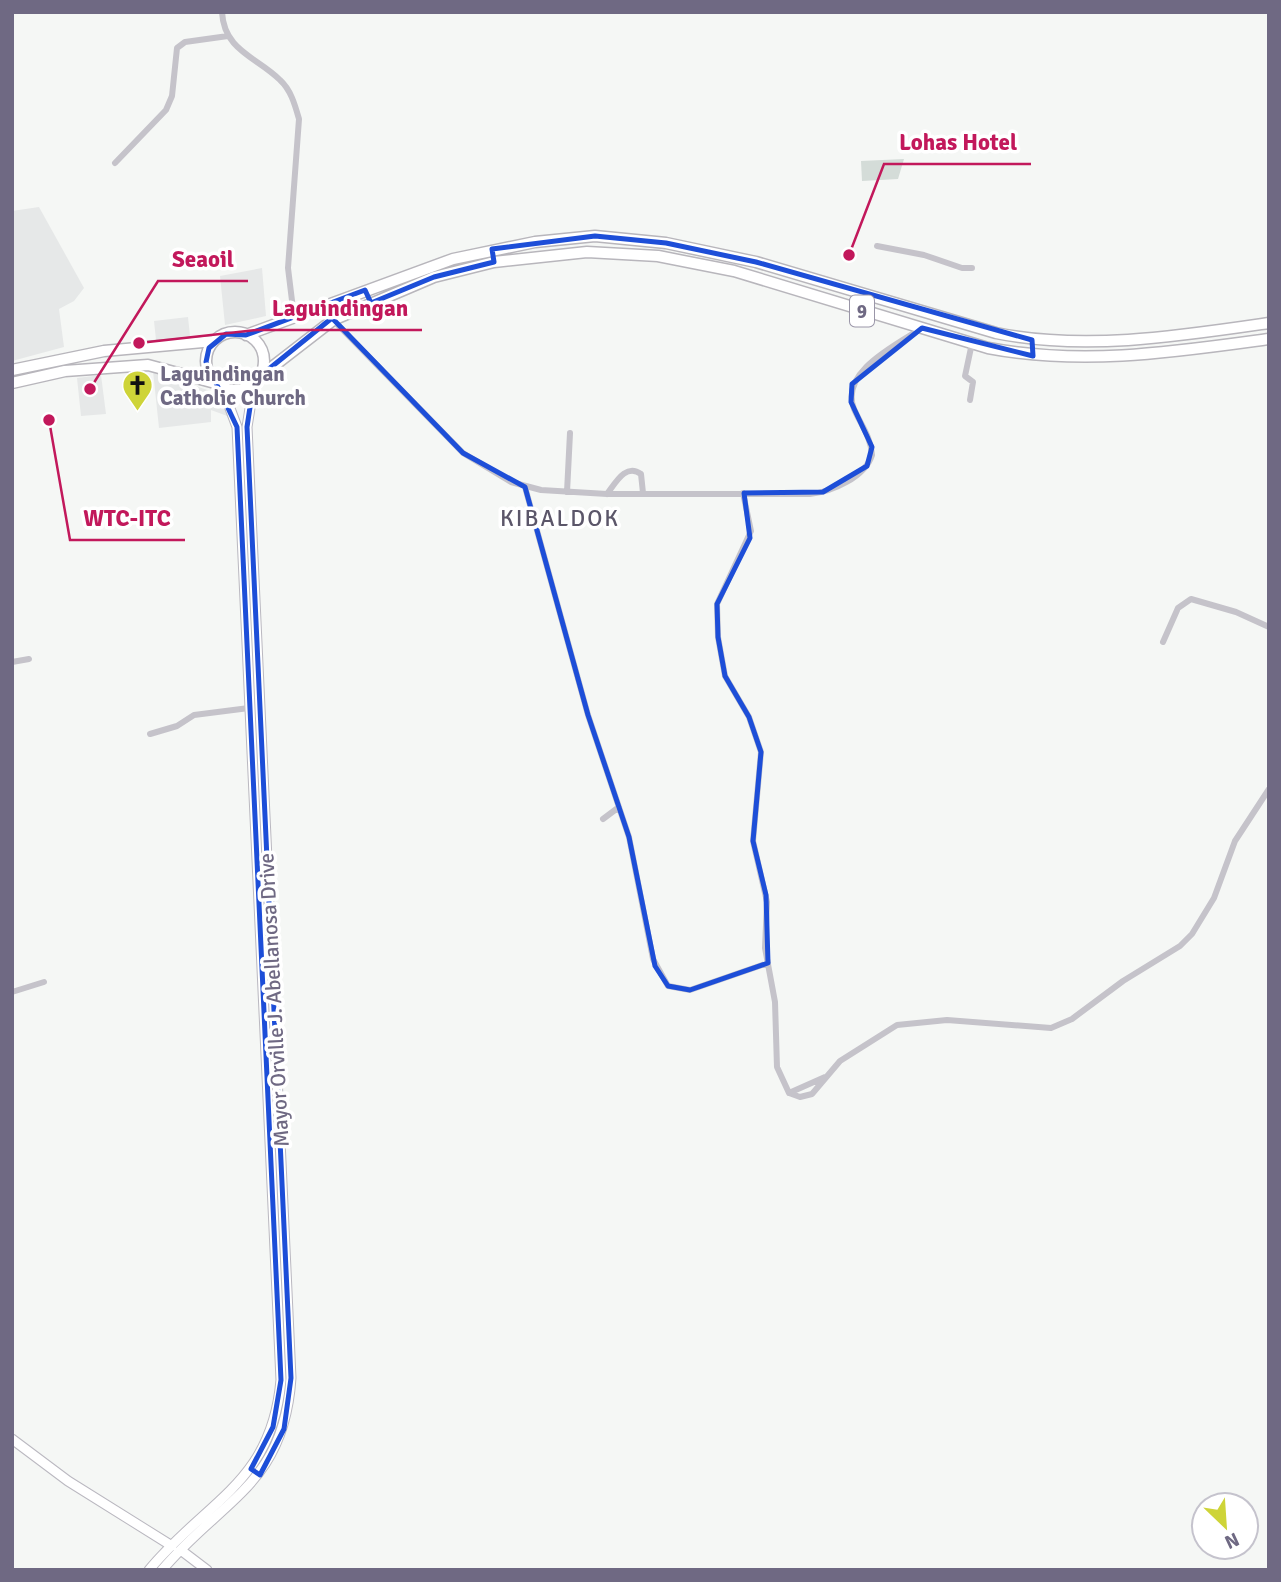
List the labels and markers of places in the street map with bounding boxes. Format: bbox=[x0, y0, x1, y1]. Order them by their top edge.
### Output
callout: Lohas Hotel bbox=[884, 120, 1031, 164]
callout: Seaoil bbox=[158, 237, 248, 281]
callout: Laguindingan bbox=[257, 286, 422, 330]
place label: Laguindingan Catholic Church bbox=[160, 361, 306, 411]
church icon: Laguindingan Catholic Church bbox=[120, 369, 154, 413]
callout: WTC-ITC bbox=[70, 496, 185, 540]

